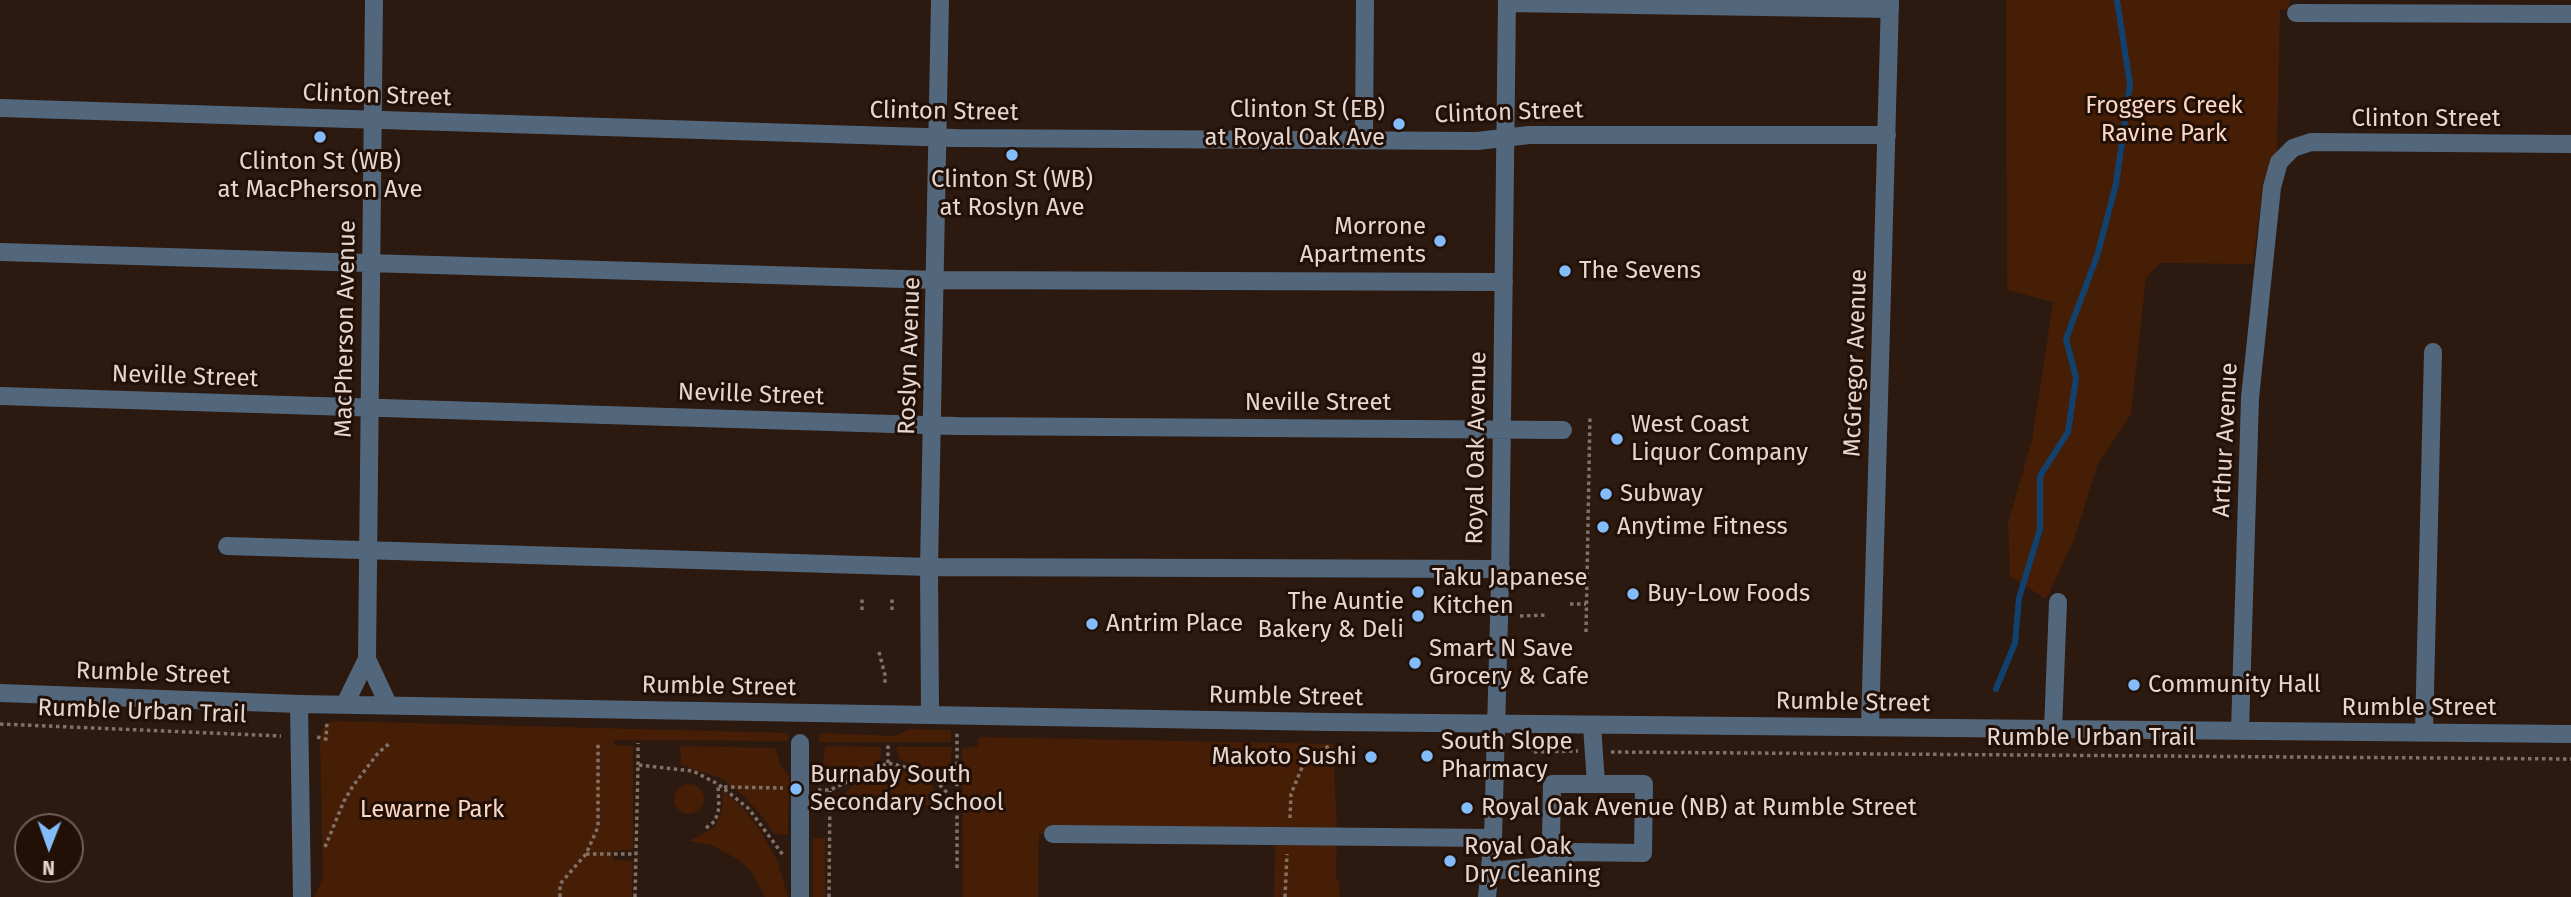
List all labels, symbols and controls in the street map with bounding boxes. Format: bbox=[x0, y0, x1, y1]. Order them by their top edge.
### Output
street label: Clinton Street bbox=[302, 79, 452, 113]
park label: Froggers Creek Ravine Park bbox=[2085, 92, 2243, 148]
street label: Clinton Street bbox=[869, 96, 1019, 128]
place label: Clinton St (EB) at Royal Oak Ave bbox=[1205, 96, 1385, 152]
street label: Clinton Street bbox=[1434, 96, 1584, 130]
street label: Clinton Street bbox=[2352, 105, 2500, 133]
marker: Clinton St (EB) at Royal Oak Ave bbox=[1391, 116, 1407, 132]
marker: Clinton St (WB) at MacPherson Ave bbox=[312, 129, 328, 145]
marker: Clinton St (WB) at Roslyn Ave bbox=[1004, 147, 1020, 163]
place label: Clinton St (WB) at MacPherson Ave bbox=[218, 148, 422, 204]
place label: Clinton St (WB) at Roslyn Ave bbox=[931, 166, 1093, 222]
place label: Morrone Apartments bbox=[1300, 213, 1426, 269]
street label: MacPherson Avenue bbox=[330, 220, 362, 438]
marker: Morrone Apartments bbox=[1432, 233, 1448, 249]
place label: The Sevens bbox=[1579, 257, 1701, 285]
marker: The Sevens bbox=[1557, 263, 1573, 279]
street label: McGregor Avenue bbox=[1838, 268, 1874, 458]
street label: Roslyn Avenue bbox=[893, 277, 927, 435]
street label: Royal Oak Avenue bbox=[1461, 351, 1493, 545]
street label: Neville Street bbox=[111, 360, 259, 394]
street label: Arthur Avenue bbox=[2208, 362, 2244, 518]
street label: Neville Street bbox=[677, 378, 825, 412]
street label: Neville Street bbox=[1245, 389, 1391, 417]
place label: West Coast Liquor Company bbox=[1631, 411, 1808, 467]
marker: West Coast Liquor Company bbox=[1609, 431, 1625, 447]
place label: Subway bbox=[1620, 480, 1703, 508]
marker: Subway bbox=[1598, 486, 1614, 502]
place label: Anytime Fitness bbox=[1617, 513, 1788, 541]
marker: Anytime Fitness bbox=[1595, 519, 1611, 535]
place label: Taku Japanese Kitchen bbox=[1432, 564, 1588, 620]
place label: Buy-Low Foods bbox=[1647, 580, 1810, 608]
marker: Taku Japanese Kitchen bbox=[1410, 584, 1426, 600]
marker: Buy-Low Foods bbox=[1625, 586, 1641, 602]
place label: The Auntie Bakery & Deli bbox=[1258, 588, 1404, 644]
marker: The Auntie Bakery & Deli bbox=[1410, 608, 1426, 624]
place label: Antrim Place bbox=[1106, 610, 1243, 638]
marker: Antrim Place bbox=[1084, 616, 1100, 632]
place label: Smart N Save Grocery & Cafe bbox=[1429, 635, 1589, 691]
marker: Smart N Save Grocery & Cafe bbox=[1407, 655, 1423, 671]
street label: Rumble Street bbox=[75, 657, 231, 691]
street label: Rumble Street bbox=[641, 671, 797, 703]
place label: Community Hall bbox=[2148, 671, 2321, 699]
marker: Community Hall bbox=[2126, 677, 2142, 693]
street label: Rumble Street bbox=[1208, 681, 1364, 713]
street label: Rumble Street bbox=[1775, 687, 1931, 719]
street label: Rumble Urban Trail bbox=[37, 694, 247, 730]
street label: Rumble Street bbox=[2342, 694, 2496, 722]
street label: Rumble Urban Trail bbox=[1986, 724, 2196, 752]
place label: South Slope Pharmacy bbox=[1441, 728, 1572, 784]
place label: Makoto Sushi bbox=[1211, 743, 1357, 771]
marker: South Slope Pharmacy bbox=[1419, 748, 1435, 764]
marker: Makoto Sushi bbox=[1363, 749, 1379, 765]
place label: Burnaby South Secondary School bbox=[810, 761, 1004, 817]
marker: Burnaby South Secondary School bbox=[788, 781, 804, 797]
place label: Royal Oak Avenue (NB) at Rumble Street bbox=[1481, 794, 1917, 822]
park label: Lewarne Park bbox=[360, 796, 504, 824]
marker: Royal Oak Avenue (NB) at Rumble Street bbox=[1459, 800, 1475, 816]
north arrow bbox=[14, 813, 84, 883]
place label: Royal Oak Dry Cleaning bbox=[1464, 833, 1600, 889]
marker: Royal Oak Dry Cleaning bbox=[1442, 853, 1458, 869]
text: N bbox=[42, 856, 55, 879]

